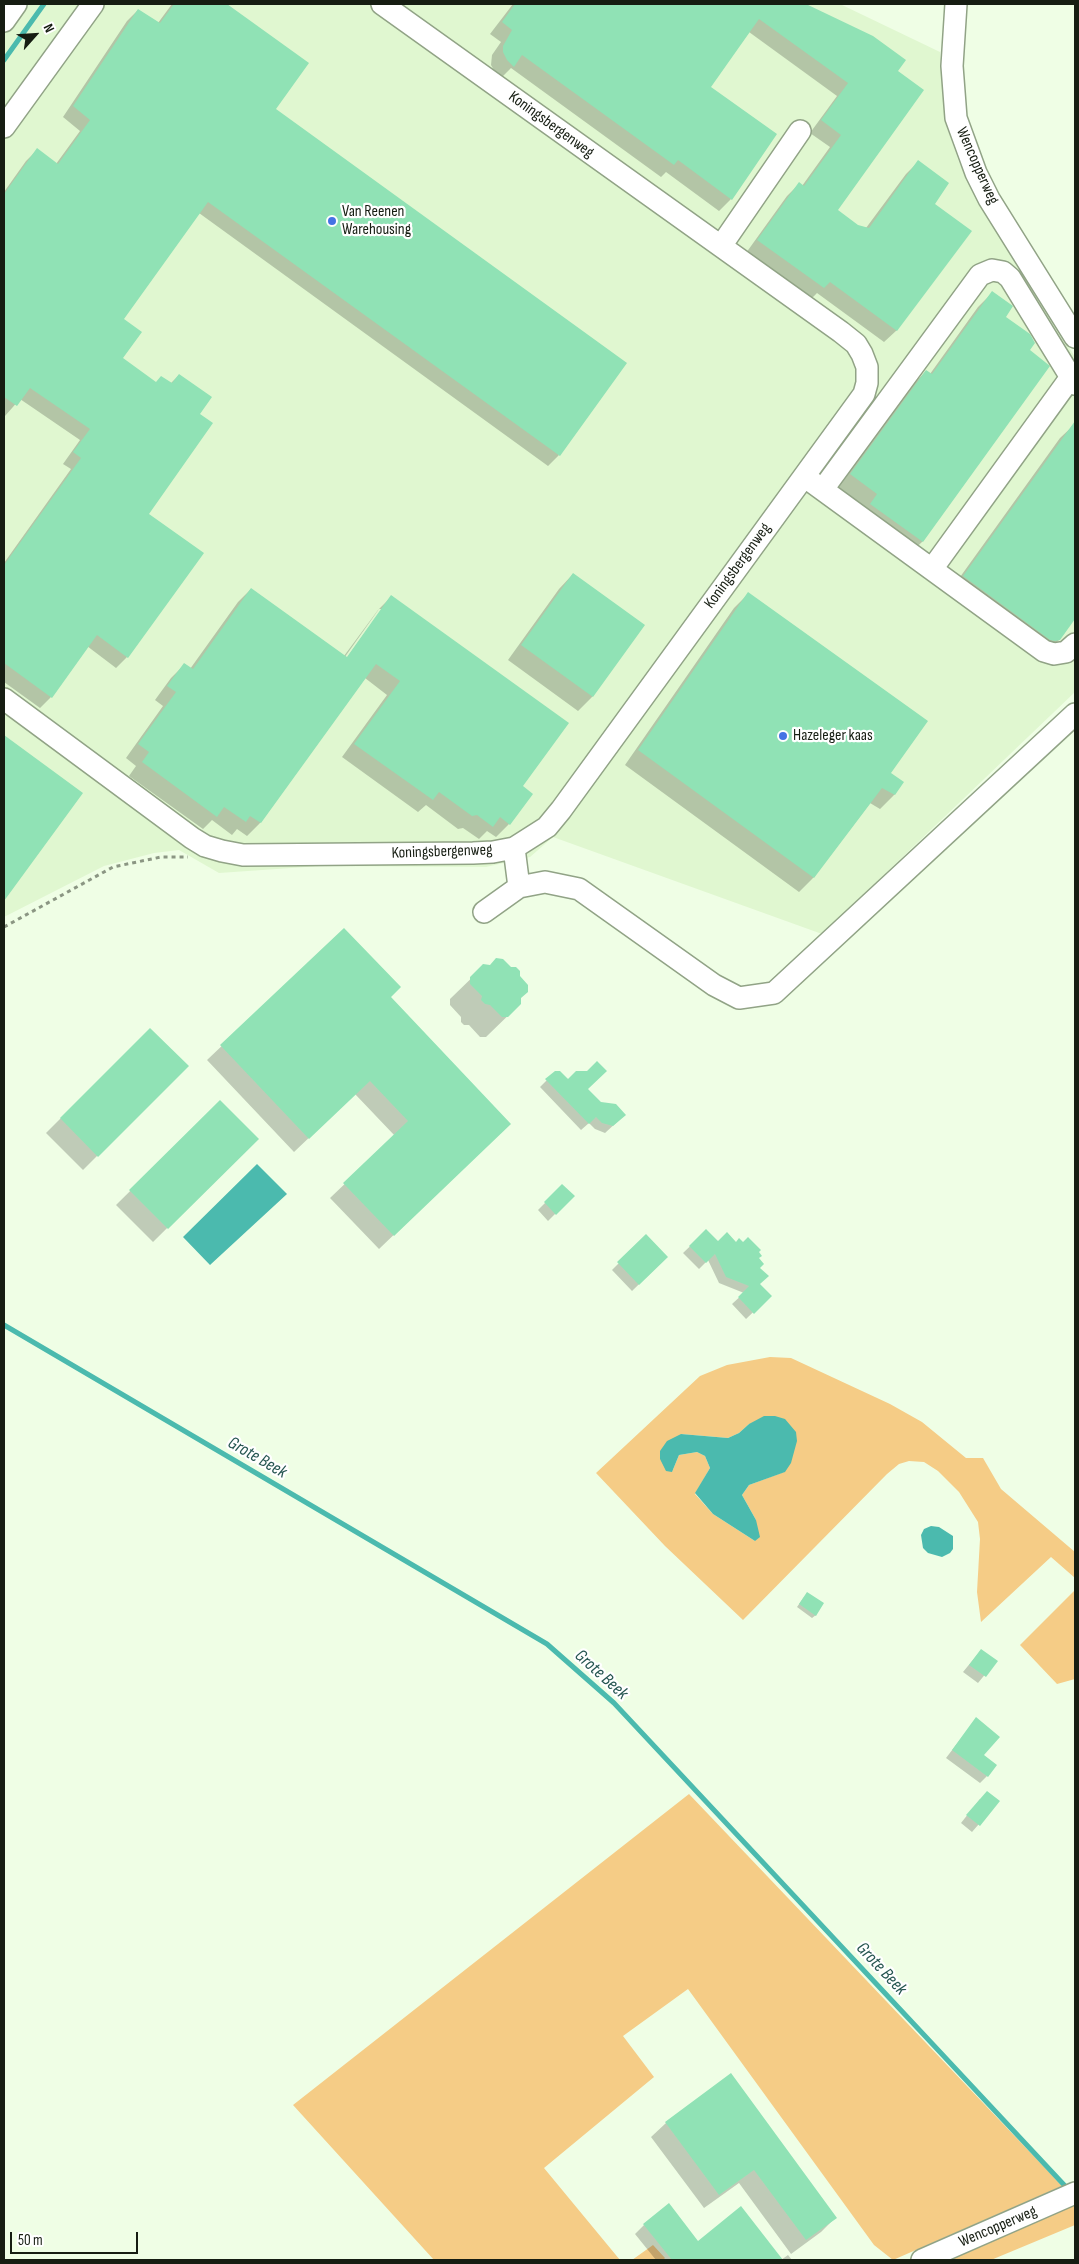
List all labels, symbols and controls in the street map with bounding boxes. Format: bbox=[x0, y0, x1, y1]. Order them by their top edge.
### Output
north arrow bbox=[10, 10, 60, 60]
text: N bbox=[40, 21, 58, 35]
street label: Koningsbergenweg bbox=[505, 88, 597, 162]
street label: Wencopperweg bbox=[951, 124, 1003, 208]
place label: Van Reenen Warehousing bbox=[342, 202, 411, 240]
marker: Van Reenen Warehousing bbox=[326, 215, 338, 227]
street label: Koningsbergenweg bbox=[701, 520, 775, 612]
place label: Hazeleger kaas bbox=[793, 726, 873, 746]
marker: Hazeleger kaas bbox=[777, 730, 789, 742]
street label: Koningsbergenweg bbox=[391, 841, 493, 863]
water label: Grote Beek bbox=[224, 1432, 290, 1484]
water label: Grote Beek bbox=[570, 1645, 632, 1705]
water label: Grote Beek bbox=[851, 1938, 911, 2000]
street label: Wencopperweg bbox=[956, 2202, 1040, 2252]
scale bar bbox=[12, 2222, 140, 2254]
text: 50 m bbox=[18, 2231, 43, 2250]

